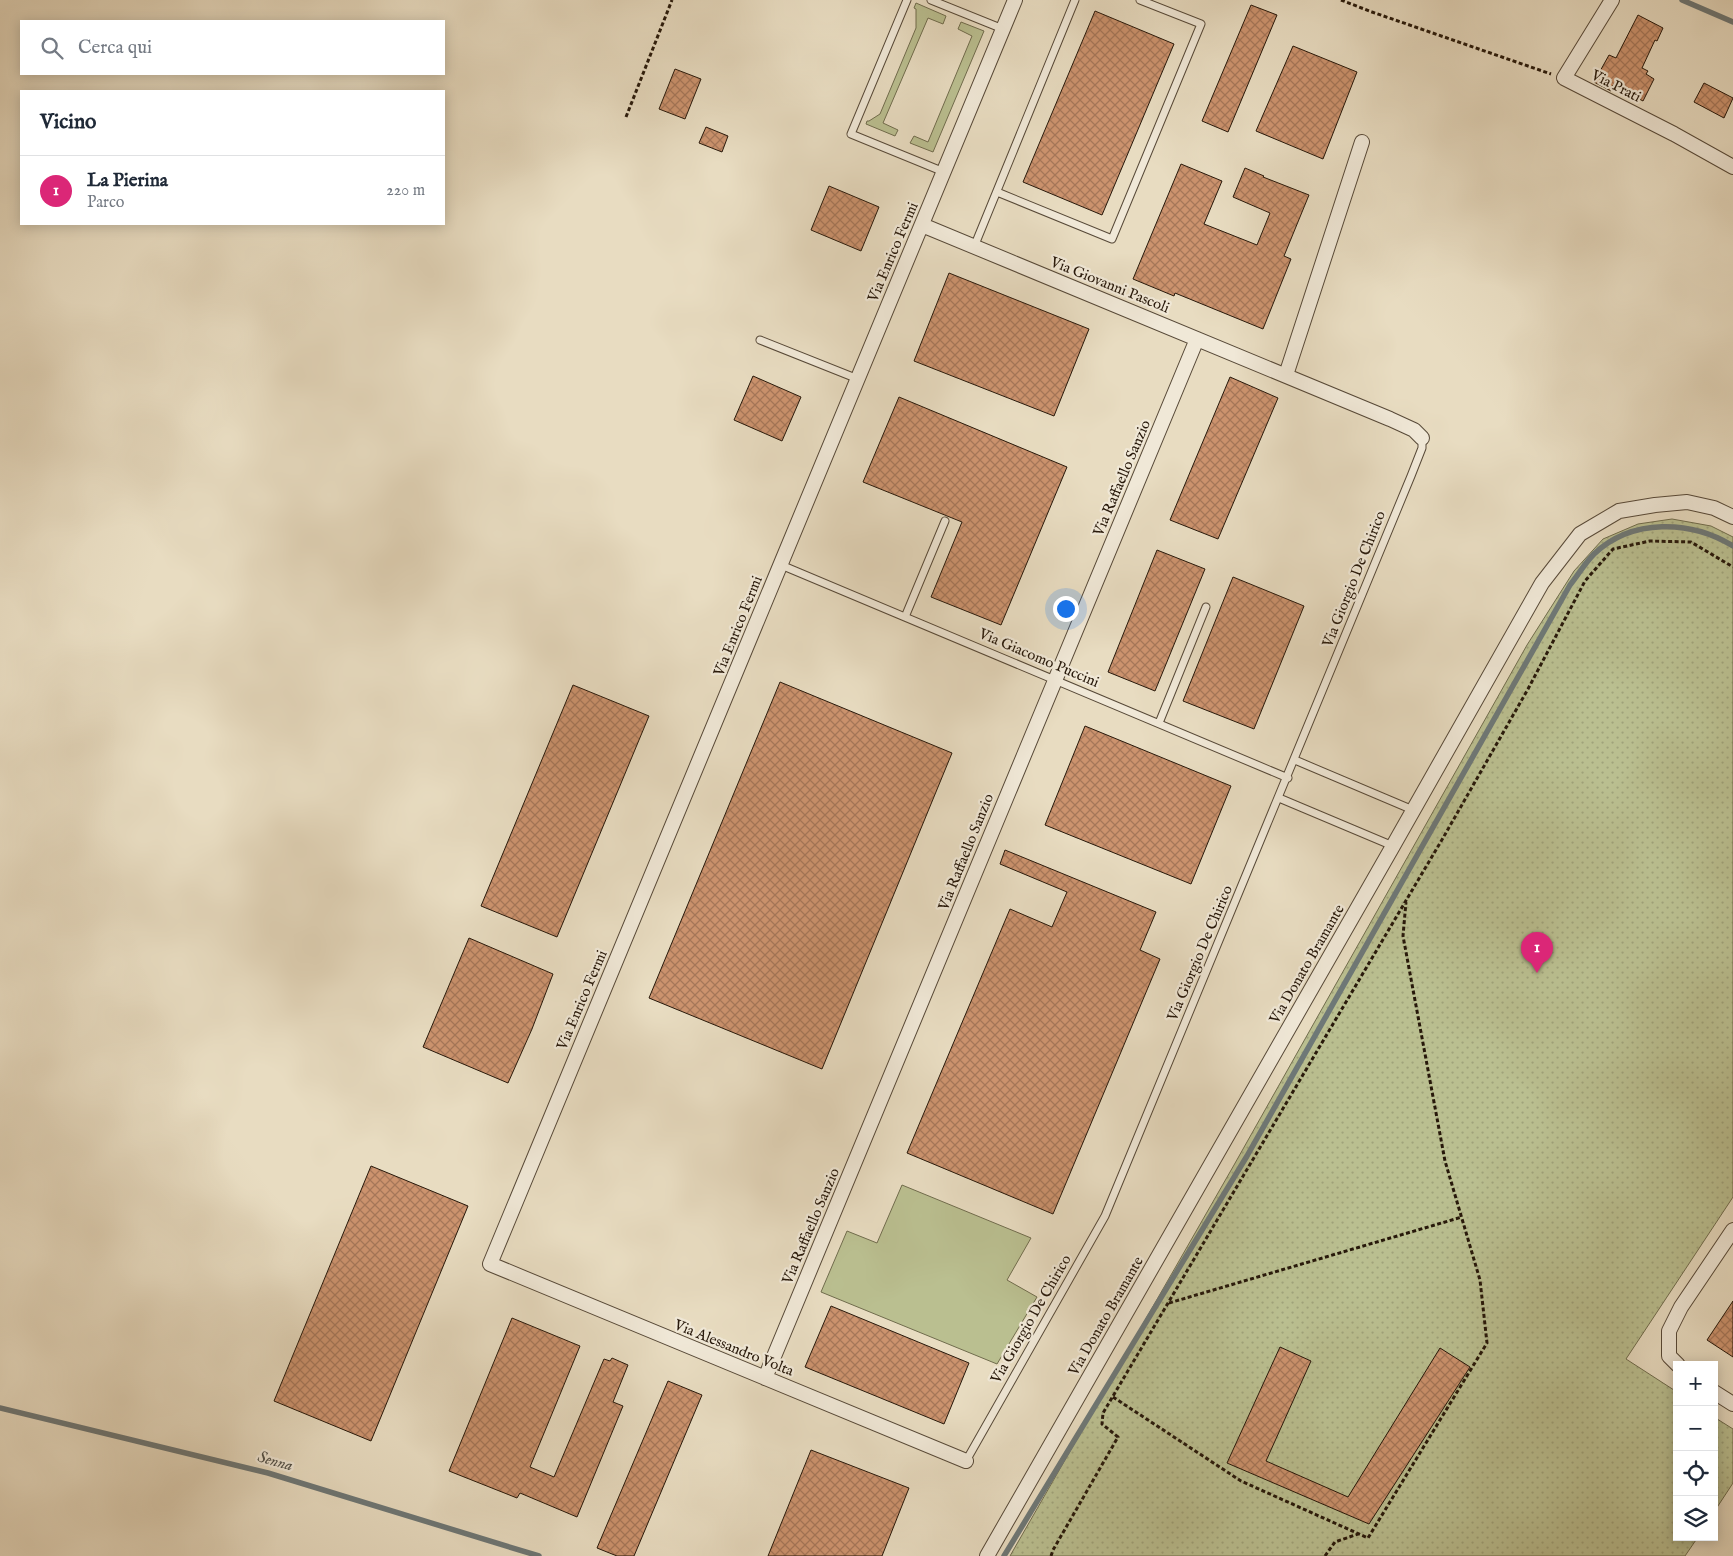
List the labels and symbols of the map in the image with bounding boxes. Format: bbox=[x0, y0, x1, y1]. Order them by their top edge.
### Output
street label: Via Prati bbox=[1587, 65, 1644, 107]
street label: Via Enrico Fermi bbox=[863, 199, 923, 306]
street label: Via Giovanni Pascoli bbox=[1047, 252, 1172, 318]
street label: Via Raffaello Sanzio bbox=[1089, 417, 1155, 540]
street label: Via Giorgio De Chirico bbox=[1318, 508, 1390, 651]
street label: Via Enrico Fermi bbox=[709, 573, 767, 680]
your location bbox=[1053, 596, 1079, 622]
street label: Via Giacomo Puccini bbox=[975, 624, 1102, 692]
street label: Via Raffaello Sanzio bbox=[934, 791, 998, 914]
street label: Via Giorgio De Chirico bbox=[1162, 882, 1237, 1025]
street label: Via Donato Bramante bbox=[1265, 901, 1349, 1028]
pin: 1 bbox=[1521, 932, 1553, 973]
street label: Via Enrico Fermi bbox=[552, 947, 612, 1054]
street label: Via Raffaello Sanzio bbox=[778, 1165, 844, 1288]
street label: Via Giorgio De Chirico bbox=[986, 1251, 1076, 1388]
street label: Via Donato Bramante bbox=[1064, 1253, 1148, 1380]
street label: Via Alessandro Volta bbox=[670, 1315, 797, 1381]
water label: Senna bbox=[255, 1447, 295, 1477]

